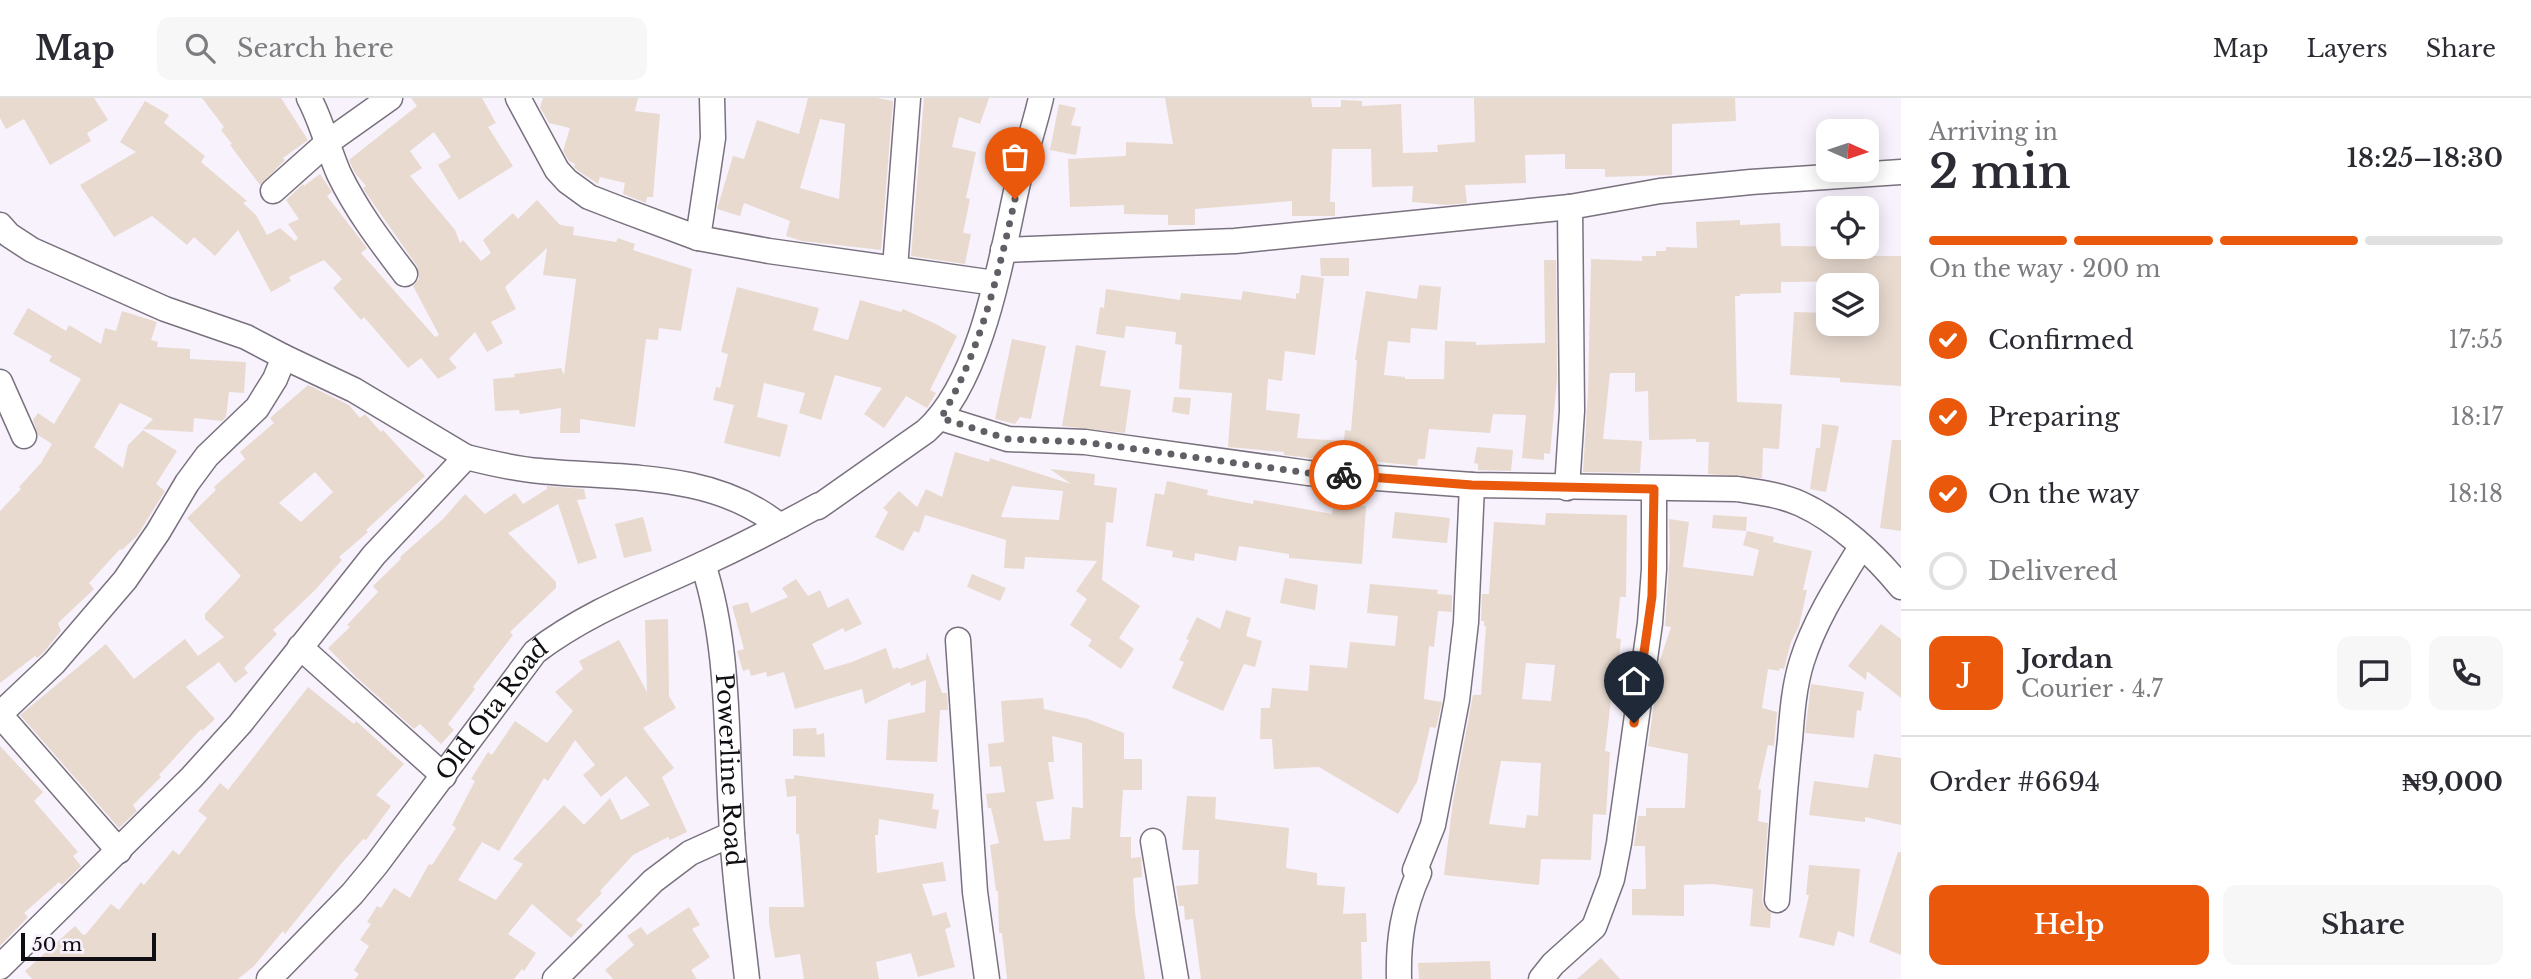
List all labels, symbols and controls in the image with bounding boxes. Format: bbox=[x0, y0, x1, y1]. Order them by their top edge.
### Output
search box bbox=[157, 17, 647, 80]
text: Map bbox=[35, 28, 115, 69]
icon: search bbox=[181, 29, 219, 67]
text: Search here bbox=[237, 32, 394, 64]
text: Map bbox=[2213, 34, 2269, 63]
text: Layers bbox=[2307, 34, 2388, 63]
text: Share bbox=[2426, 34, 2496, 63]
text: Arriving in bbox=[1929, 118, 2058, 146]
north arrow bbox=[1816, 119, 1880, 182]
map controls bbox=[1816, 119, 1879, 336]
pin bbox=[985, 127, 1045, 199]
icon: bag bbox=[996, 138, 1034, 176]
text: 18:25–18:30 bbox=[2346, 142, 2503, 174]
text: 2 min bbox=[1929, 143, 2071, 200]
button: locate bbox=[1816, 196, 1879, 259]
text: On the way · 200 m bbox=[1929, 255, 2161, 283]
button: layers bbox=[1816, 273, 1879, 336]
icon: check bbox=[1929, 321, 1967, 359]
text: Confirmed bbox=[1988, 324, 2133, 356]
text: 17:55 bbox=[2449, 326, 2503, 354]
icon: check bbox=[1929, 398, 1967, 436]
text: Preparing bbox=[1988, 401, 2120, 433]
text: 18:17 bbox=[2450, 403, 2503, 431]
courier bbox=[1309, 440, 1379, 510]
icon: bike bbox=[1325, 456, 1363, 494]
icon: check bbox=[1929, 475, 1967, 513]
text: On the way bbox=[1988, 478, 2140, 510]
text: 18:18 bbox=[2448, 480, 2503, 508]
text: Delivered bbox=[1988, 555, 2118, 587]
street label: Old Ota Road bbox=[429, 633, 553, 786]
button: chat bbox=[2337, 636, 2411, 710]
button: phone bbox=[2429, 636, 2503, 710]
text: Jordan bbox=[2021, 643, 2113, 675]
pin bbox=[1604, 651, 1664, 723]
text: J bbox=[1961, 657, 1971, 689]
icon: home bbox=[1615, 662, 1653, 700]
street label: Powerline Road bbox=[710, 672, 749, 867]
text: Courier · 4.7 bbox=[2021, 675, 2163, 703]
text: Order #6694 bbox=[1929, 766, 2100, 798]
text: ₦9,000 bbox=[2402, 766, 2503, 798]
button: Help bbox=[1929, 885, 2209, 965]
button: Share bbox=[2223, 885, 2503, 965]
scale bar bbox=[21, 930, 156, 962]
text: 50 m bbox=[32, 933, 82, 956]

